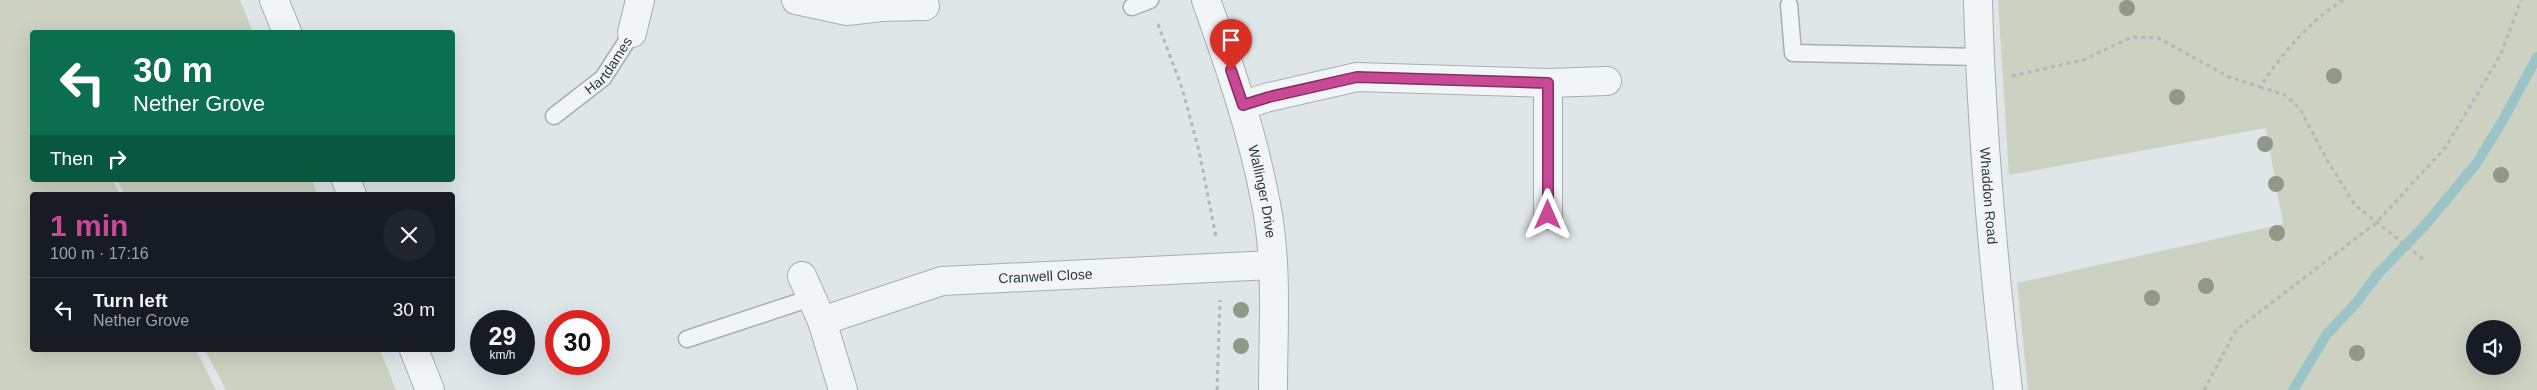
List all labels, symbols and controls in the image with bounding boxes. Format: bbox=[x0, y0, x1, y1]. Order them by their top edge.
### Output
pin bbox=[1210, 19, 1252, 70]
icon: arrive bbox=[1217, 26, 1245, 54]
street label: Hartdames bbox=[581, 34, 635, 97]
icon: left bbox=[50, 50, 115, 115]
text: 30 m bbox=[133, 50, 213, 89]
text: Nether Grove bbox=[133, 91, 265, 116]
street label: Wallinger Drive bbox=[1245, 143, 1279, 239]
icon: right bbox=[103, 145, 131, 173]
street label: Whaddon Road bbox=[1977, 147, 2001, 245]
text: Then bbox=[50, 148, 93, 169]
position arrow bbox=[1521, 188, 1573, 240]
text: 1 min bbox=[50, 209, 128, 242]
button: close bbox=[383, 209, 435, 261]
text: 100 m · 17:16 bbox=[50, 245, 149, 262]
street label: Cranwell Close bbox=[998, 266, 1093, 286]
text: Turn left bbox=[93, 290, 168, 311]
icon: left bbox=[50, 296, 78, 324]
text: 30 m bbox=[393, 299, 435, 320]
speed limit sign: 30 bbox=[545, 310, 610, 375]
text: Nether Grove bbox=[93, 312, 189, 329]
map controls bbox=[2466, 320, 2521, 375]
button: sound bbox=[2466, 320, 2521, 375]
text: 29 bbox=[489, 322, 516, 350]
text: km/h bbox=[489, 348, 516, 362]

